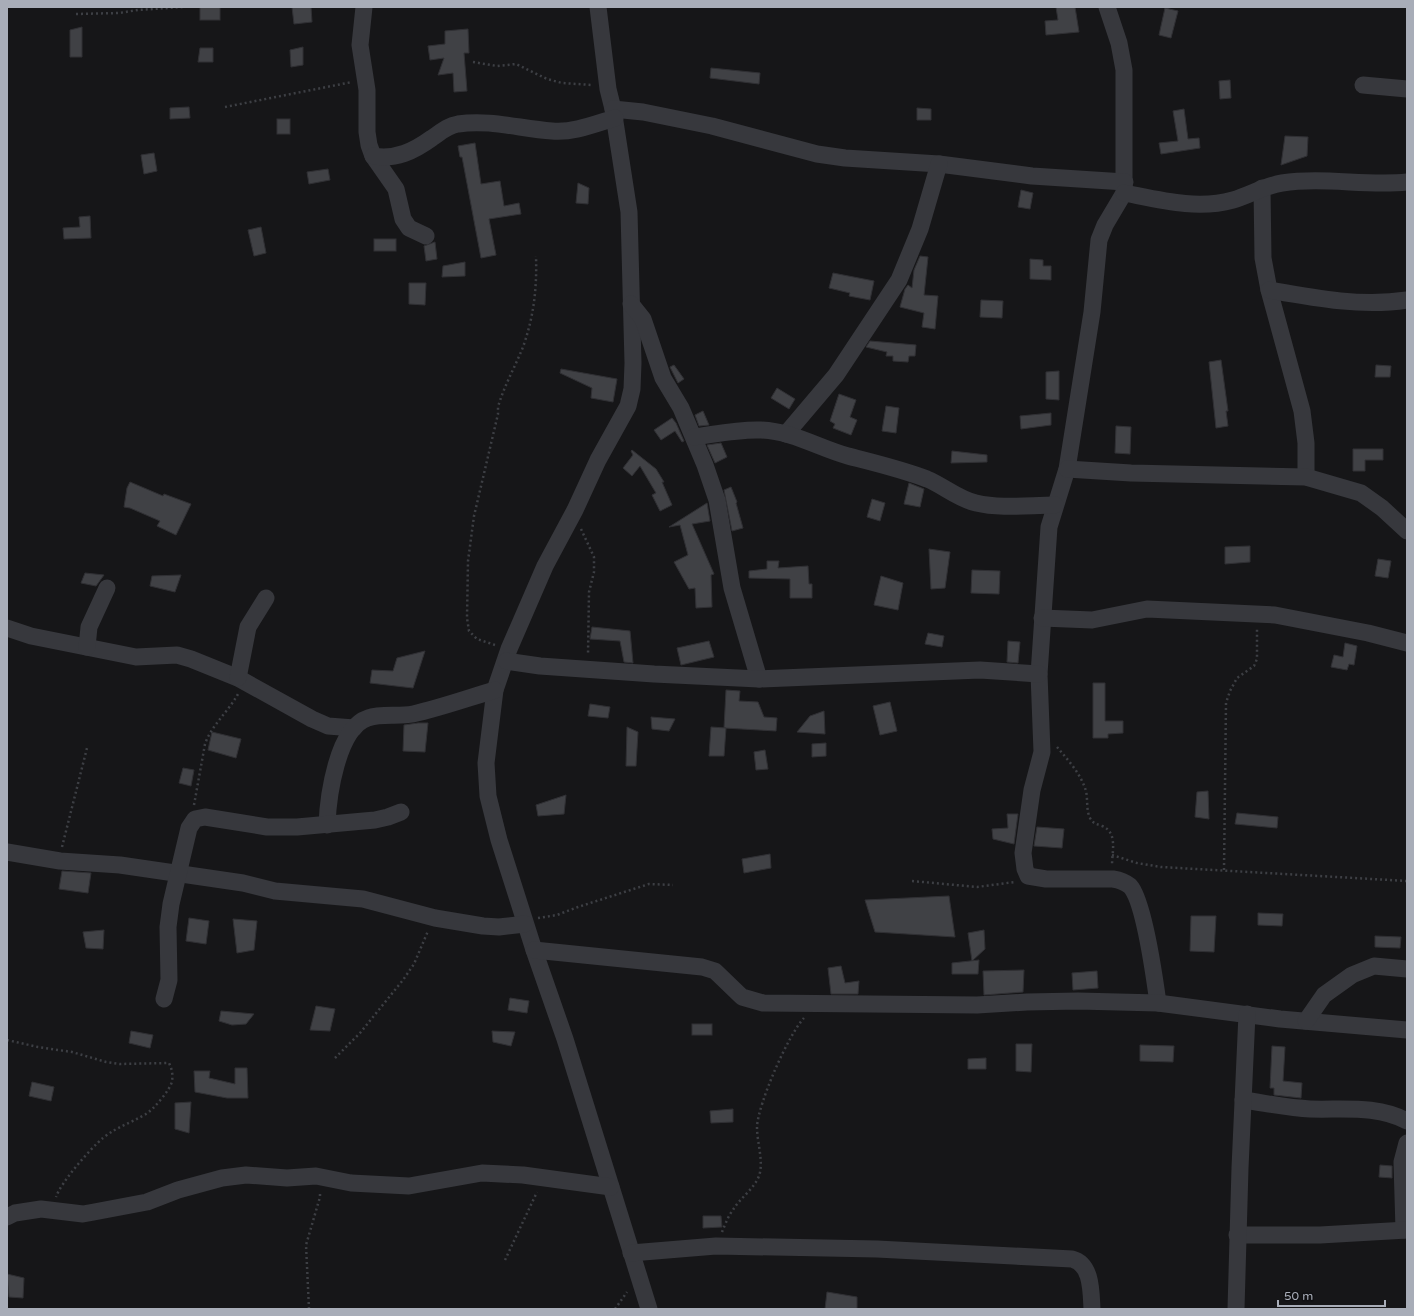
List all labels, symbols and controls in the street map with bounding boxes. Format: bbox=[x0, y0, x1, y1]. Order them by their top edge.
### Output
scale bar bbox=[1278, 1282, 1385, 1308]
text: 50 m bbox=[1284, 1289, 1313, 1303]

